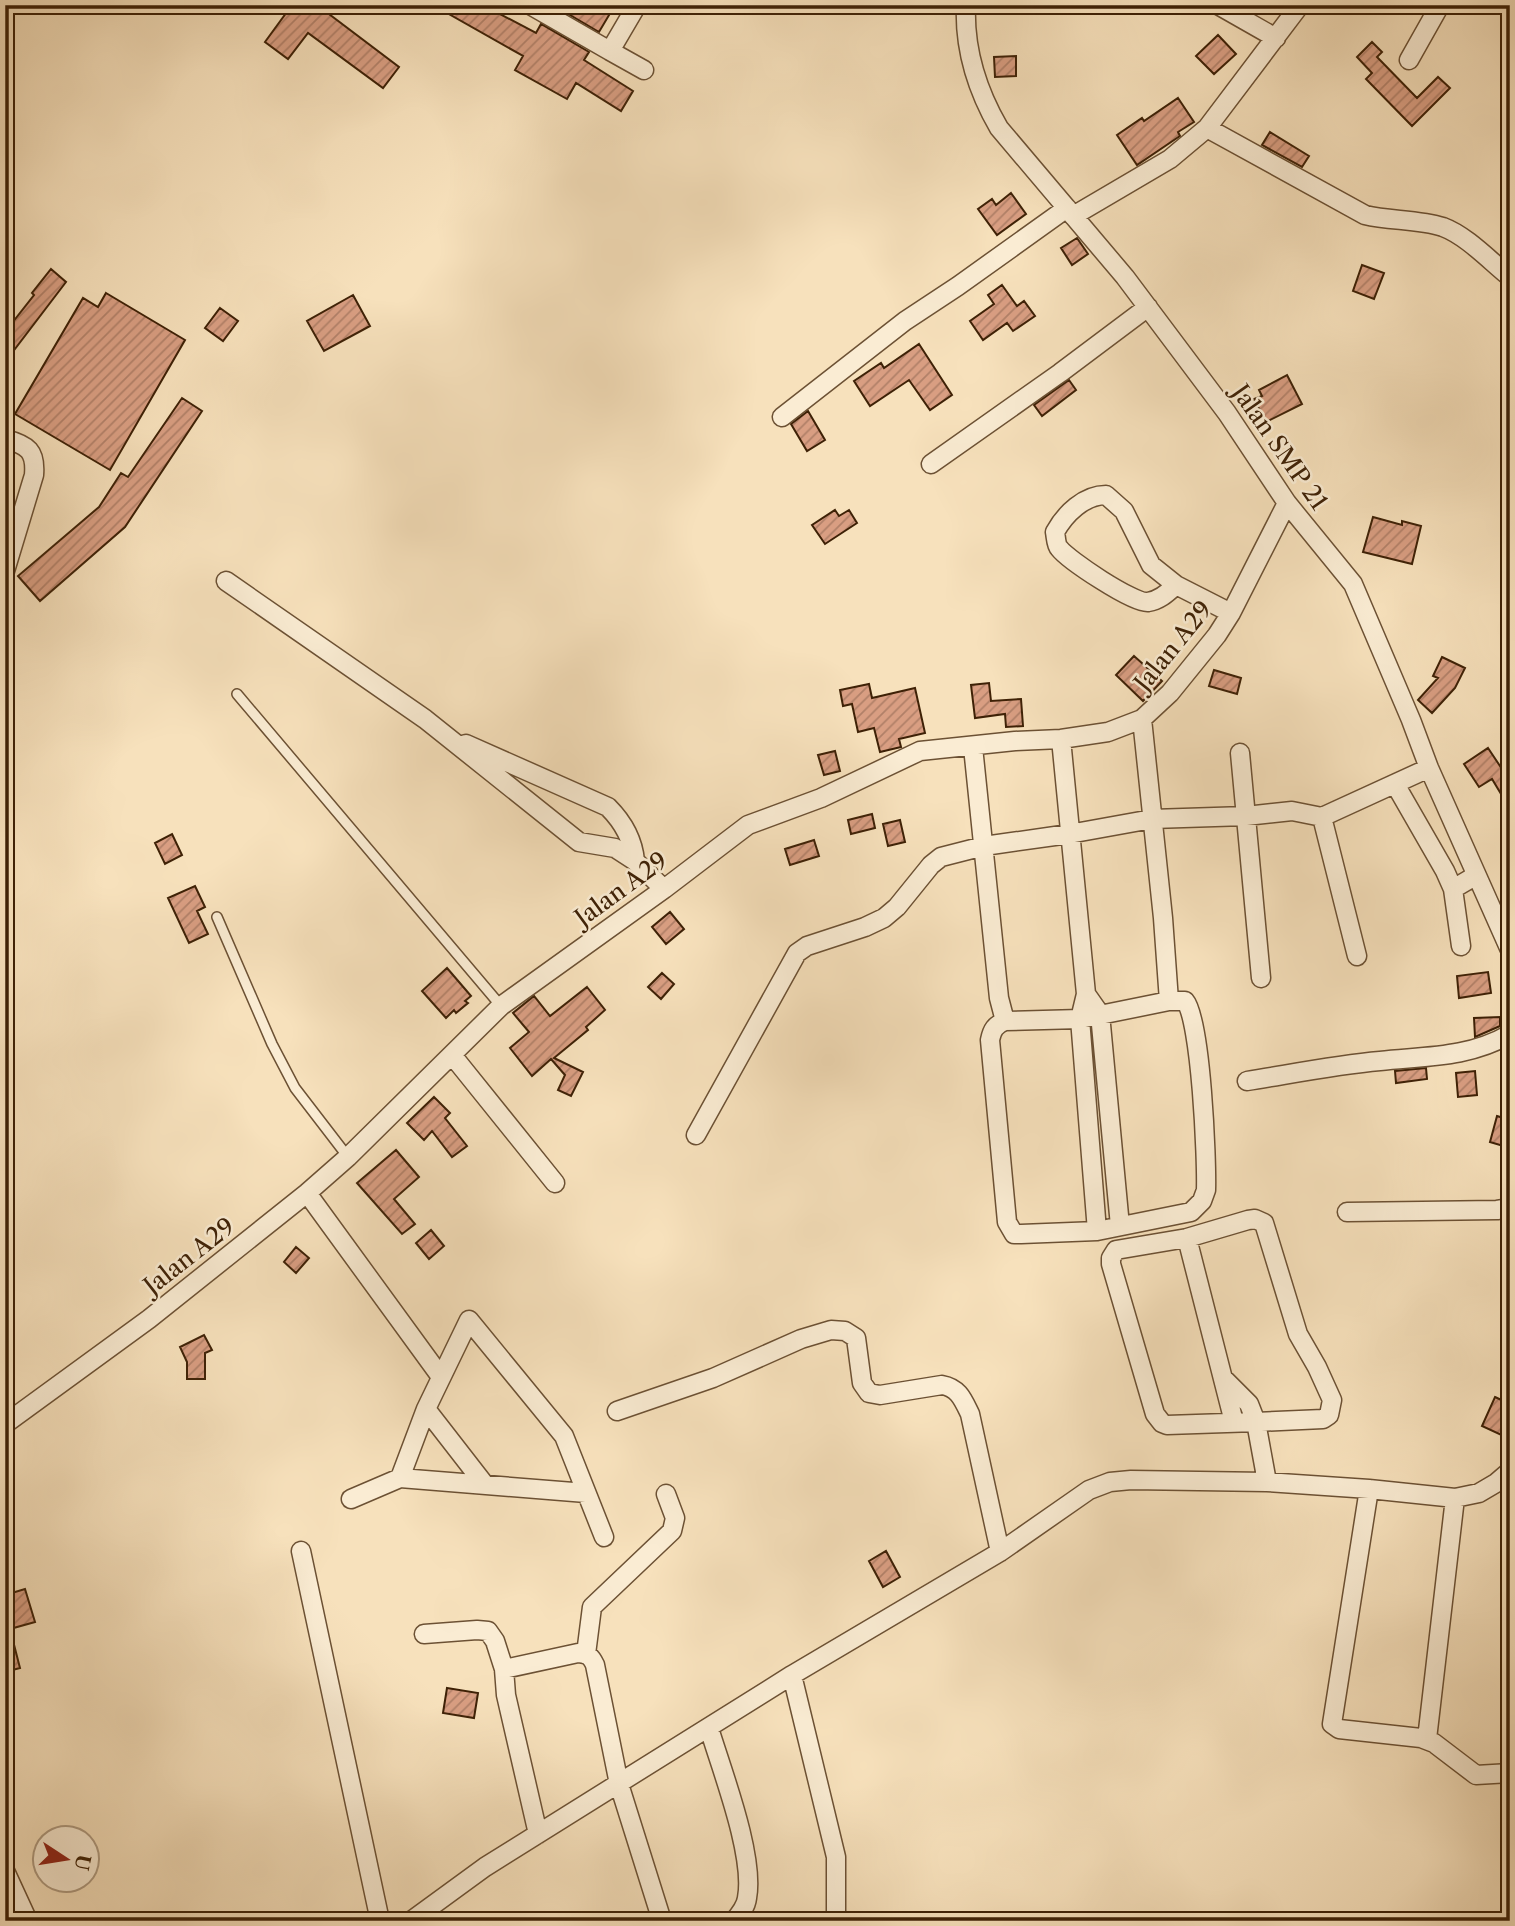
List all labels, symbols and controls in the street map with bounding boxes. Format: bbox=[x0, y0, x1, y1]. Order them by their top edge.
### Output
street label: Jalan SMP 21 bbox=[1224, 376, 1334, 515]
street label: Jalan A29 bbox=[1125, 595, 1218, 700]
street label: Jalan A29 bbox=[566, 846, 673, 935]
street label: Jalan A29 bbox=[135, 1212, 240, 1303]
north arrow bbox=[32, 1825, 102, 1895]
text: U bbox=[69, 1852, 95, 1873]

